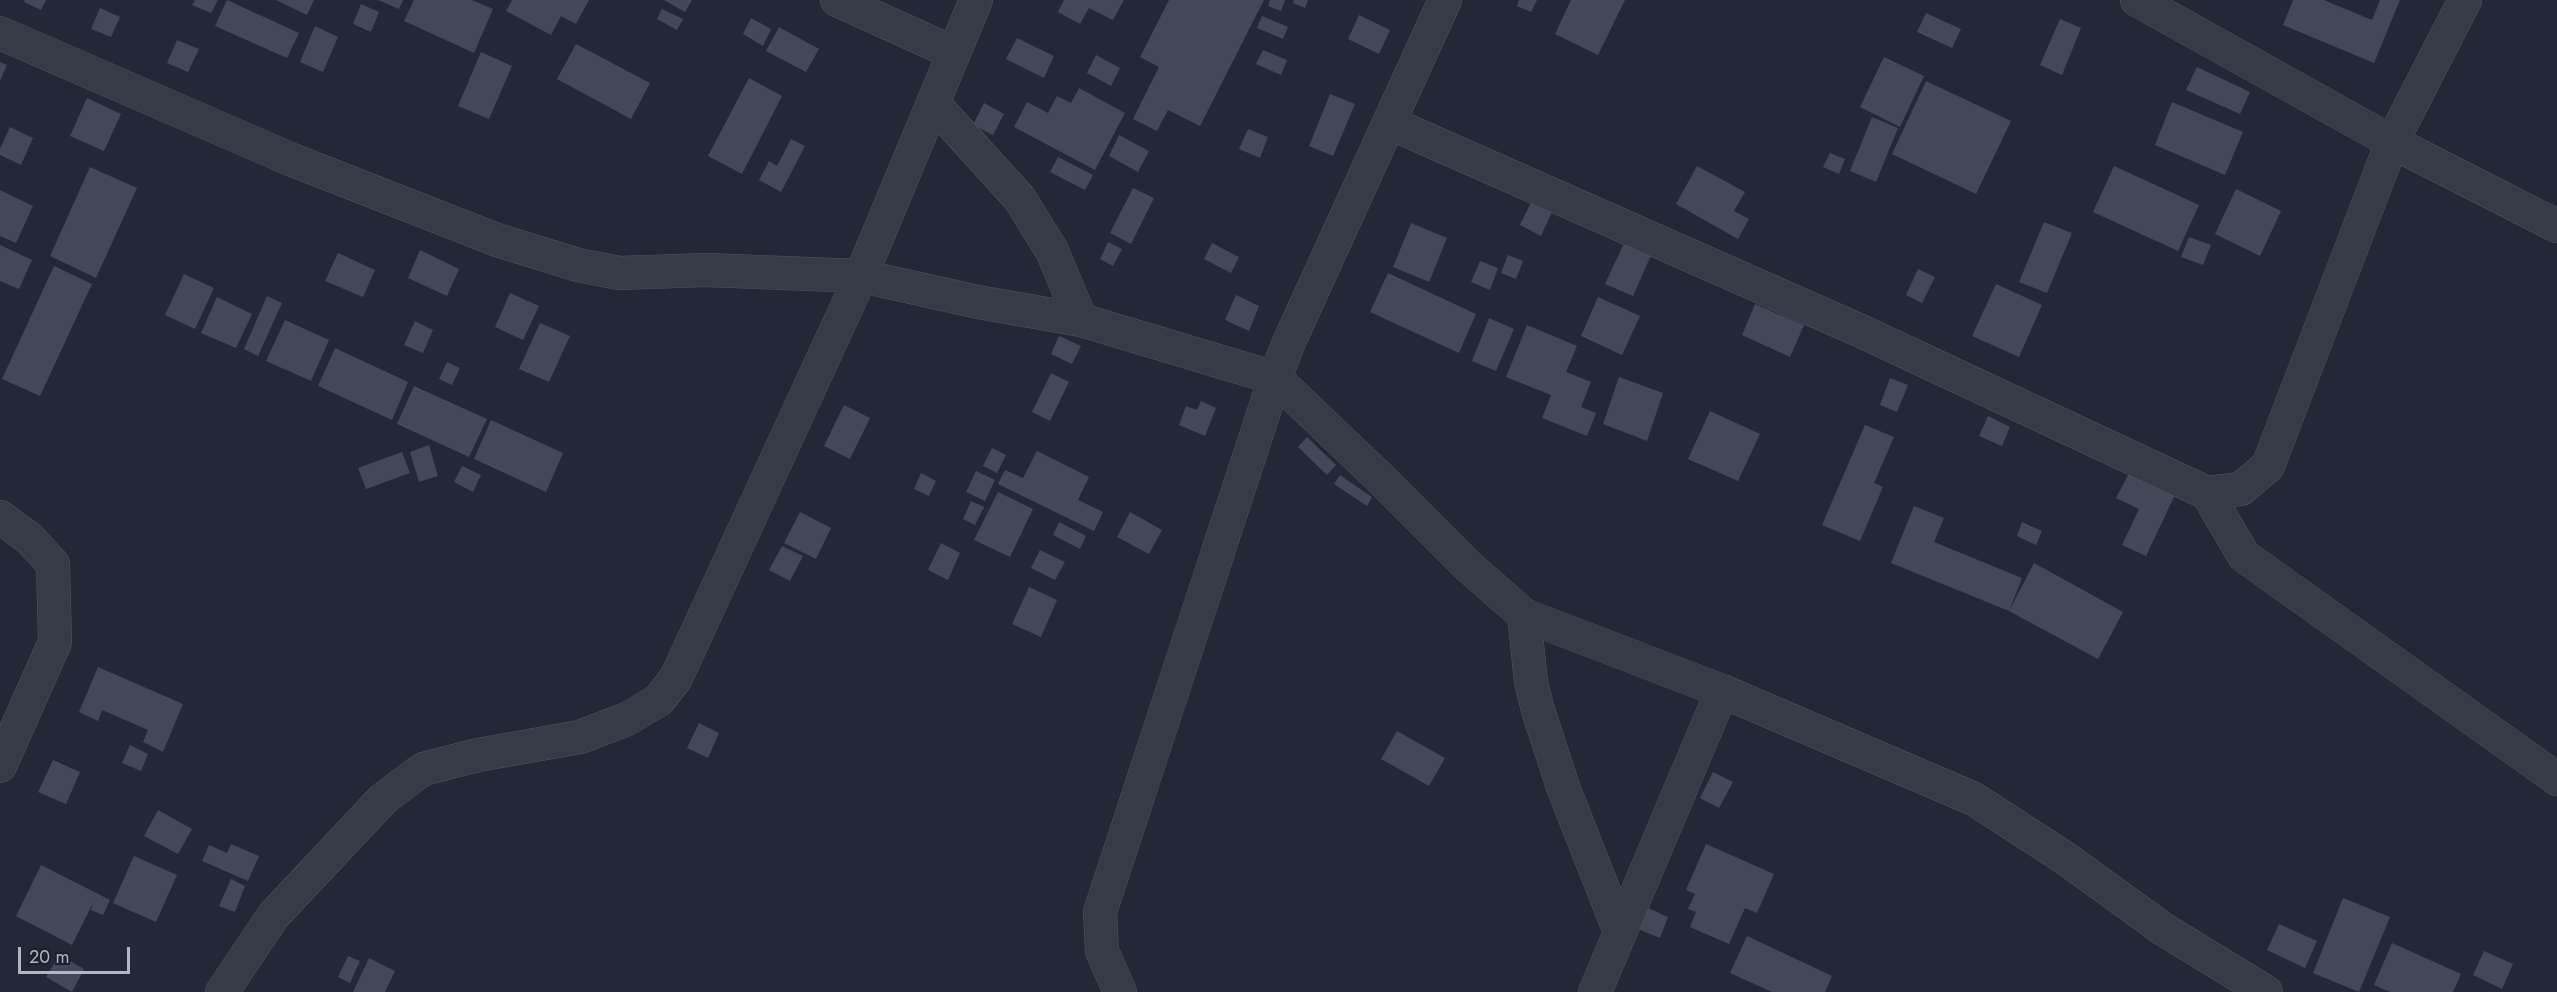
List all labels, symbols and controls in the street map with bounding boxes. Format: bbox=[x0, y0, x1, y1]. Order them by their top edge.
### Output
scale bar bbox=[21, 935, 134, 973]
text: 20 m bbox=[29, 944, 69, 970]

